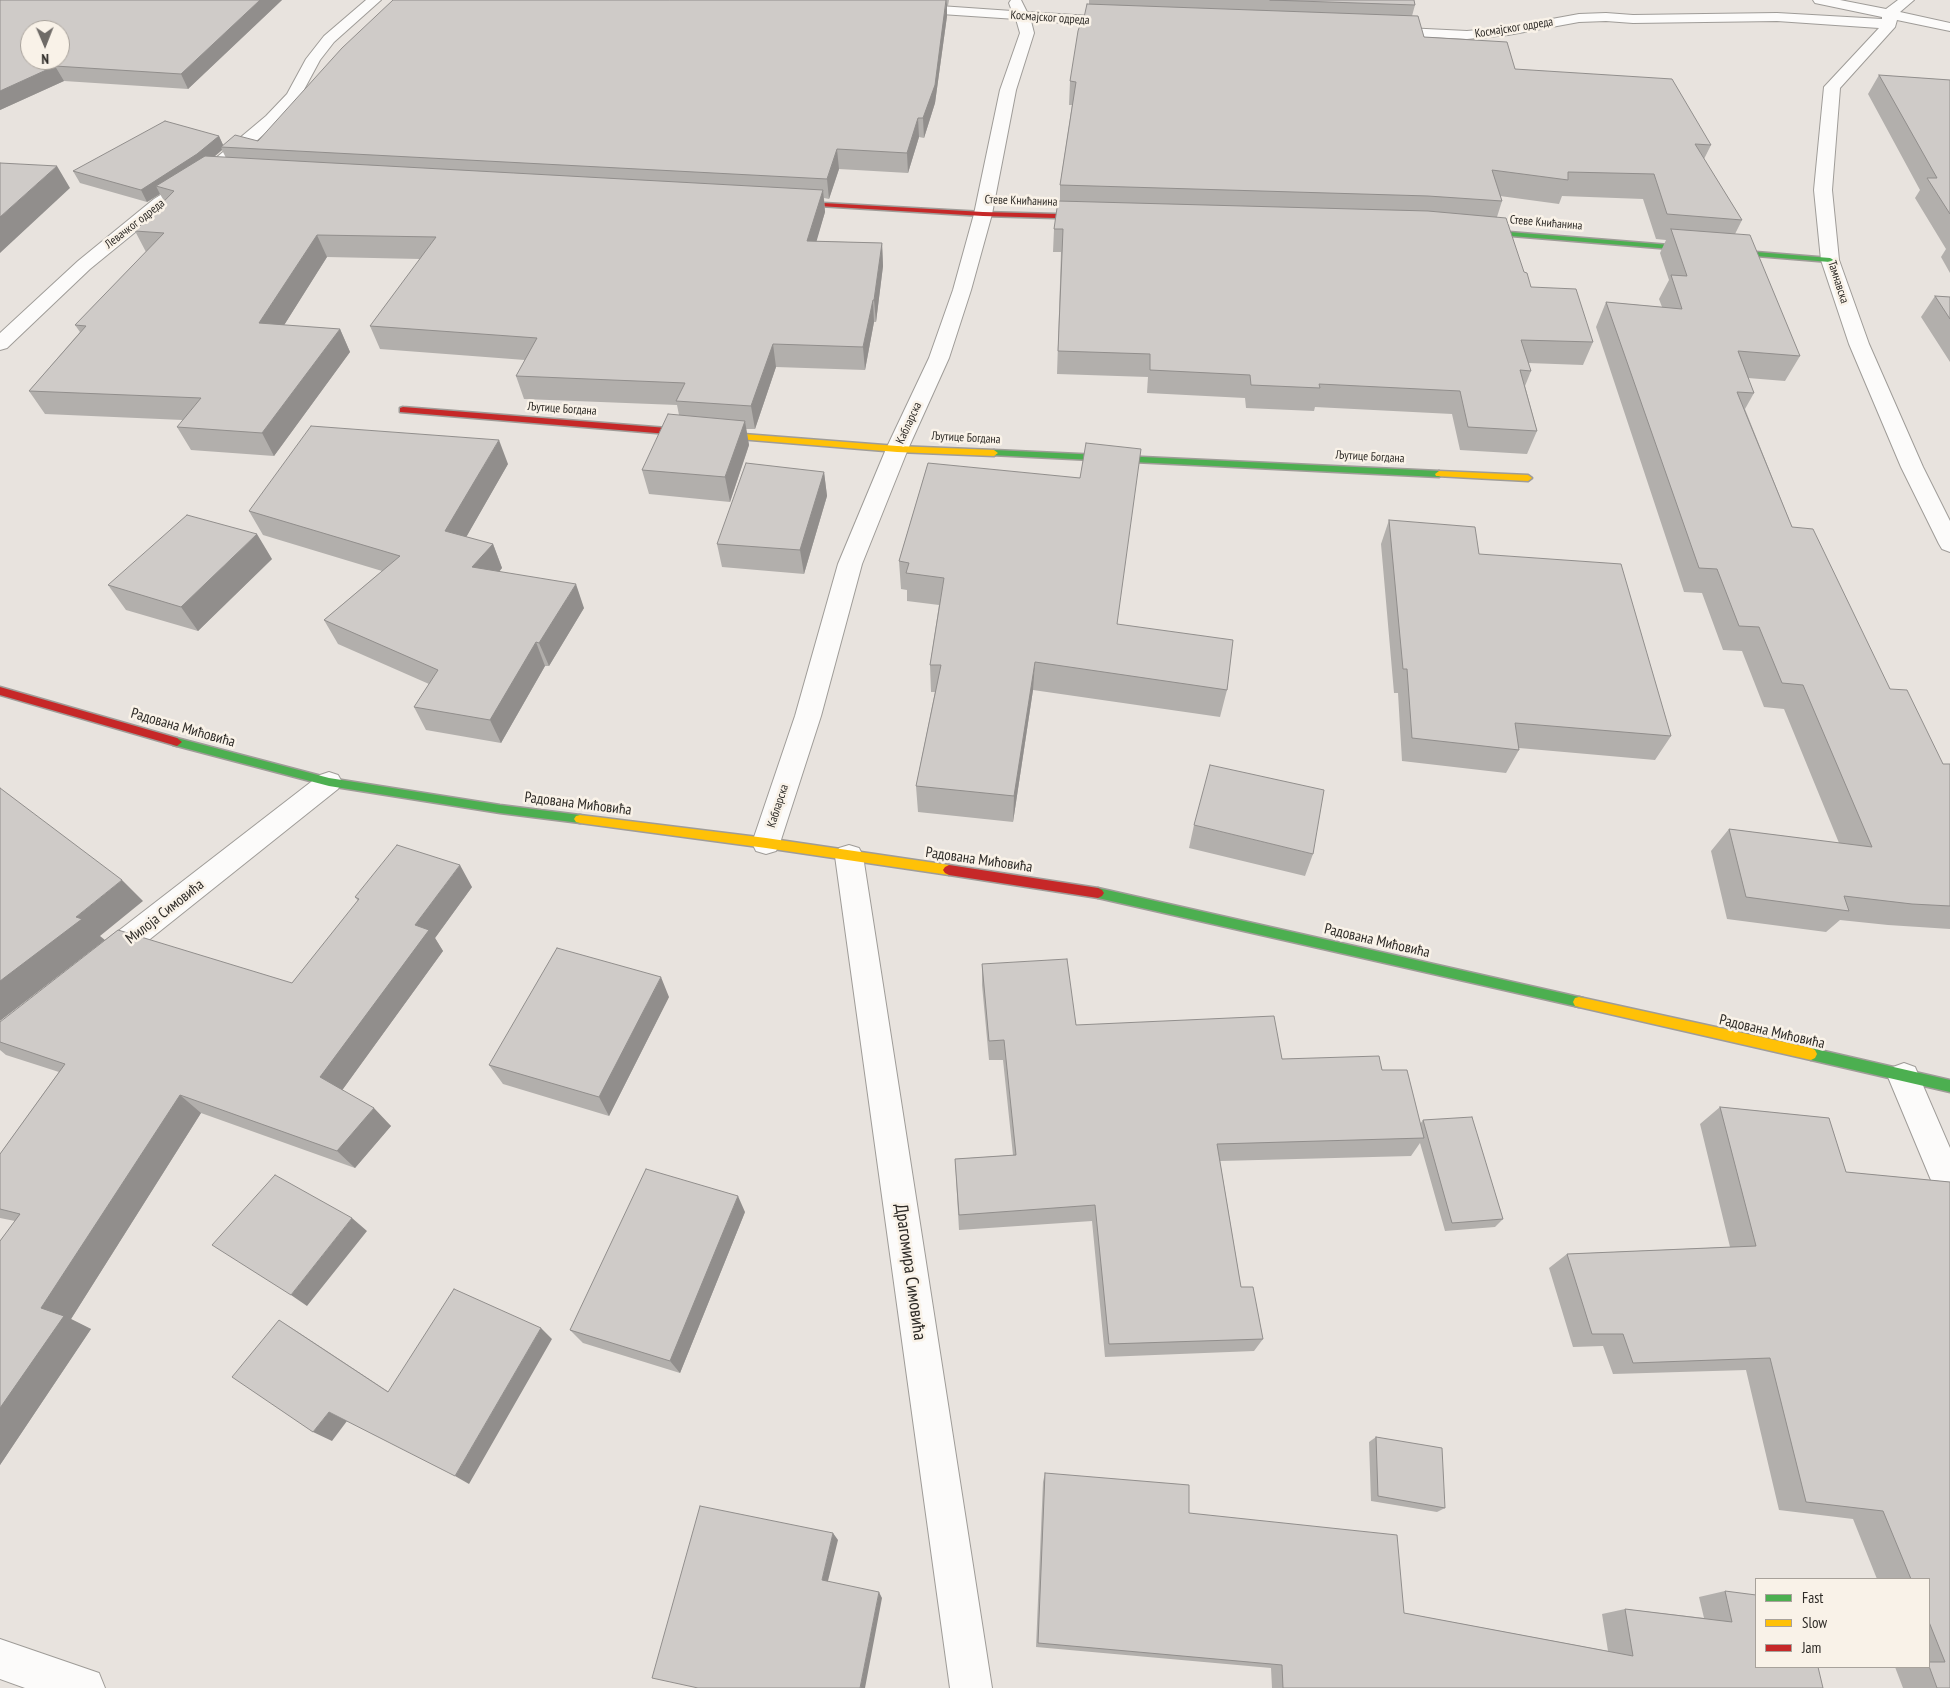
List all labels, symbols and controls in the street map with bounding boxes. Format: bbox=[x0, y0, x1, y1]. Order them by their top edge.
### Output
street label: Космајског одреда bbox=[1010, 8, 1090, 28]
street label: Космајског одреда bbox=[1474, 15, 1554, 41]
north arrow bbox=[20, 20, 70, 70]
text: N bbox=[41, 50, 49, 68]
street label: Стеве Книћанина bbox=[984, 193, 1058, 209]
street label: Левачког одреда bbox=[102, 196, 168, 252]
street label: Стеве Книћанина bbox=[1509, 213, 1583, 233]
street label: Тамнавска bbox=[1824, 259, 1852, 305]
street label: Љутице Богдана bbox=[527, 399, 597, 419]
street label: Кабларска bbox=[893, 400, 925, 446]
street label: Љутице Богдана bbox=[931, 429, 1001, 447]
street label: Љутице Богдана bbox=[1335, 448, 1405, 466]
street label: Радована Мићовића bbox=[129, 705, 237, 751]
street label: Кабларска bbox=[764, 783, 792, 829]
street label: Радована Мићовића bbox=[523, 789, 633, 819]
street label: Радована Мићовића bbox=[924, 844, 1034, 876]
street label: Милоја Симовића bbox=[122, 876, 208, 948]
street label: Радована Мићовића bbox=[1322, 920, 1432, 962]
street label: Радована Мићовића bbox=[1717, 1011, 1827, 1053]
street label: Драгомира Симовића bbox=[890, 1202, 930, 1342]
legend bbox=[1755, 1578, 1930, 1668]
text: Fast bbox=[1802, 1588, 1823, 1607]
text: Slow bbox=[1802, 1613, 1827, 1632]
text: Jam bbox=[1802, 1638, 1821, 1657]

